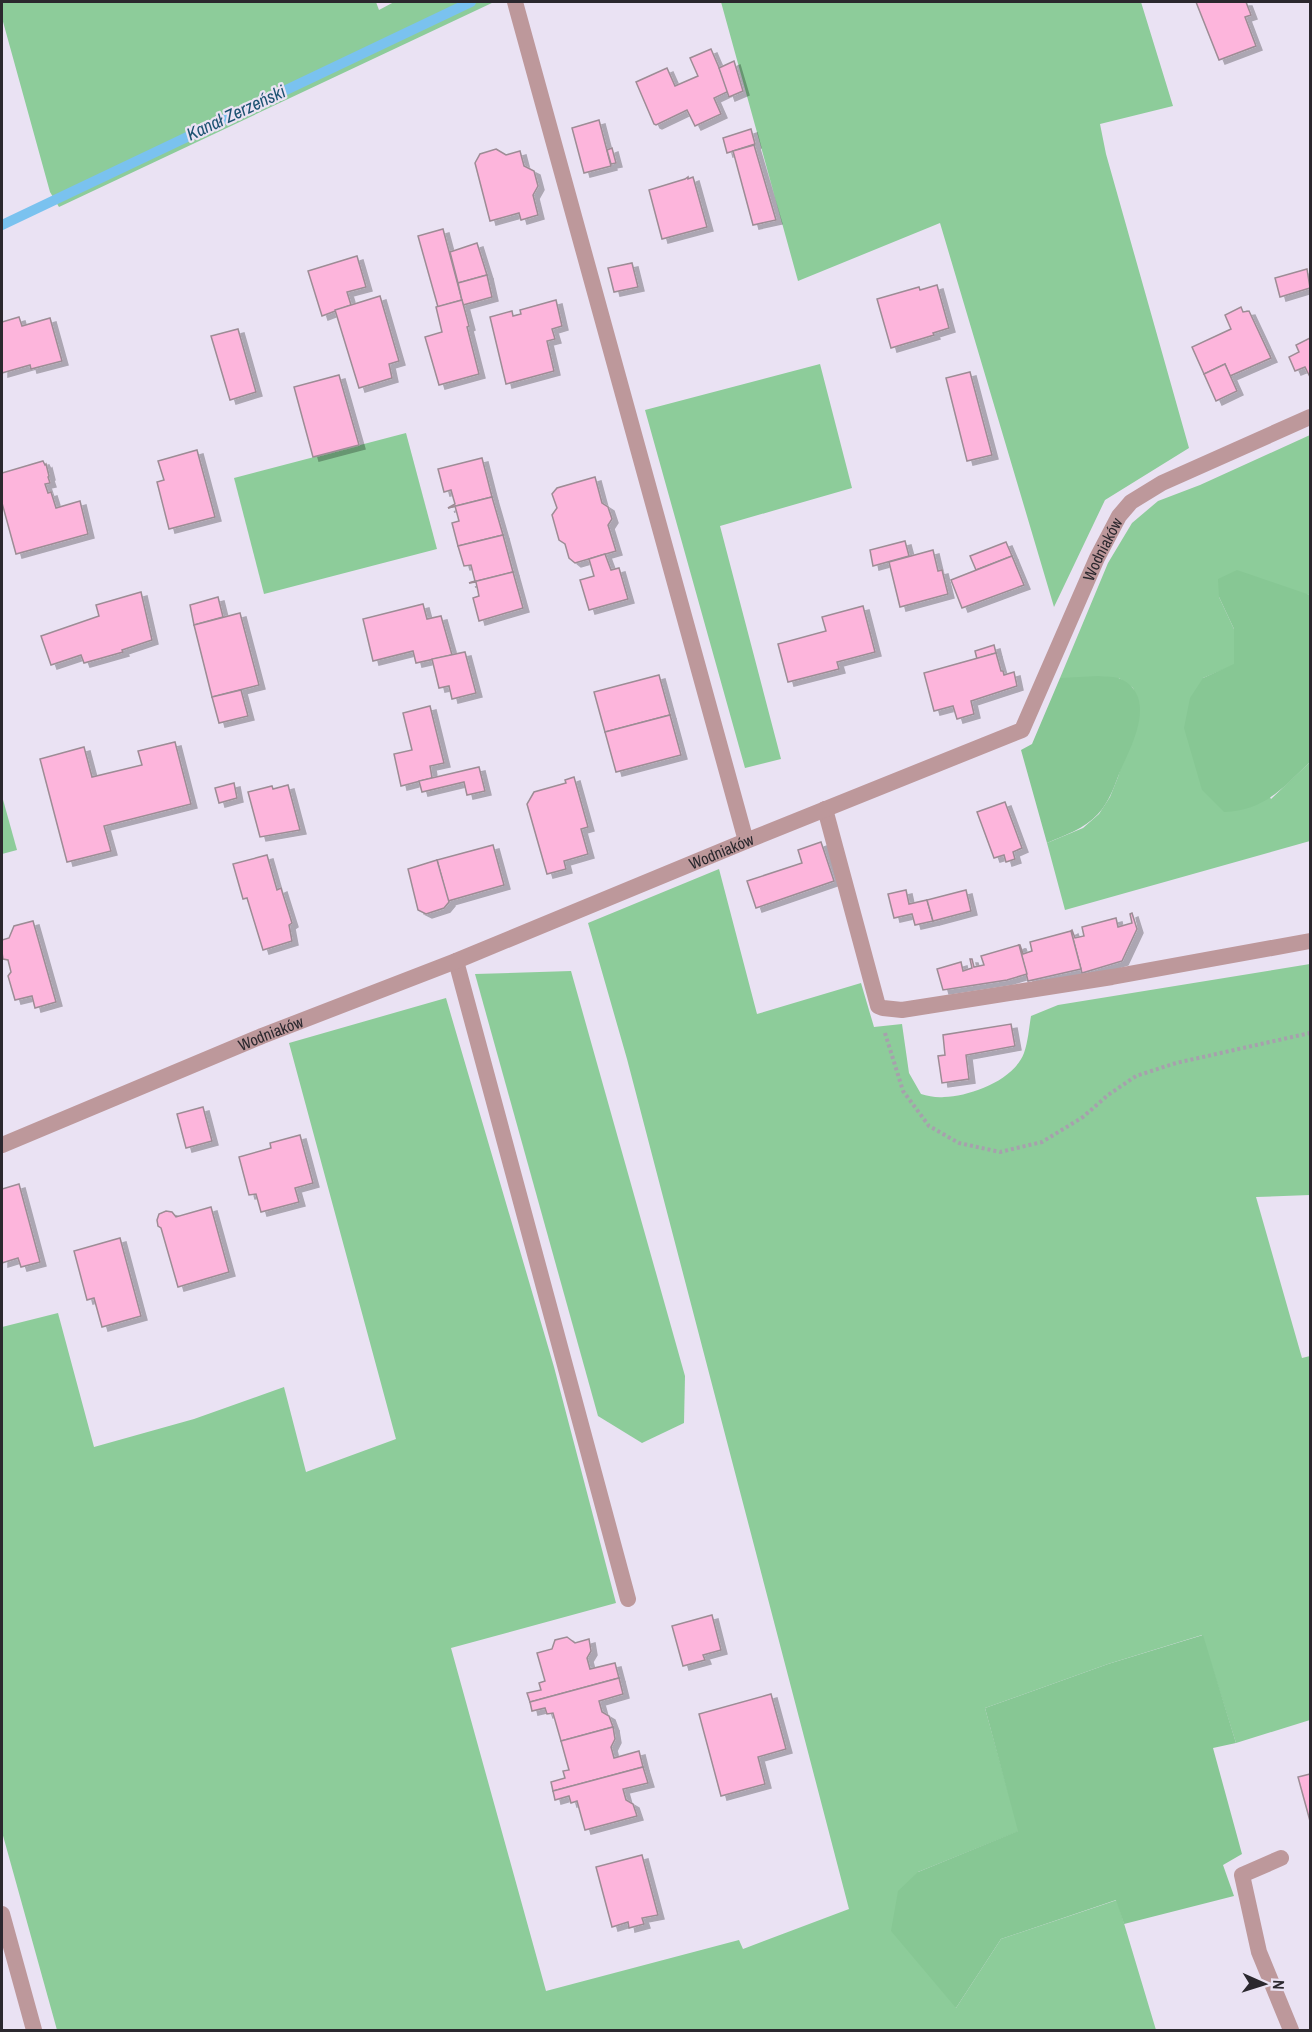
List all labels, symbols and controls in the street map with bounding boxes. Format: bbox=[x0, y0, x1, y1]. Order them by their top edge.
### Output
water label: Kanał Zerzeński bbox=[182, 79, 289, 146]
street label: Wodniaków bbox=[1077, 513, 1128, 584]
street label: Wodniaków bbox=[685, 828, 757, 874]
street label: Wodniaków bbox=[235, 1010, 307, 1056]
north arrow bbox=[1234, 1954, 1294, 2014]
text: N bbox=[1268, 1979, 1290, 1990]

